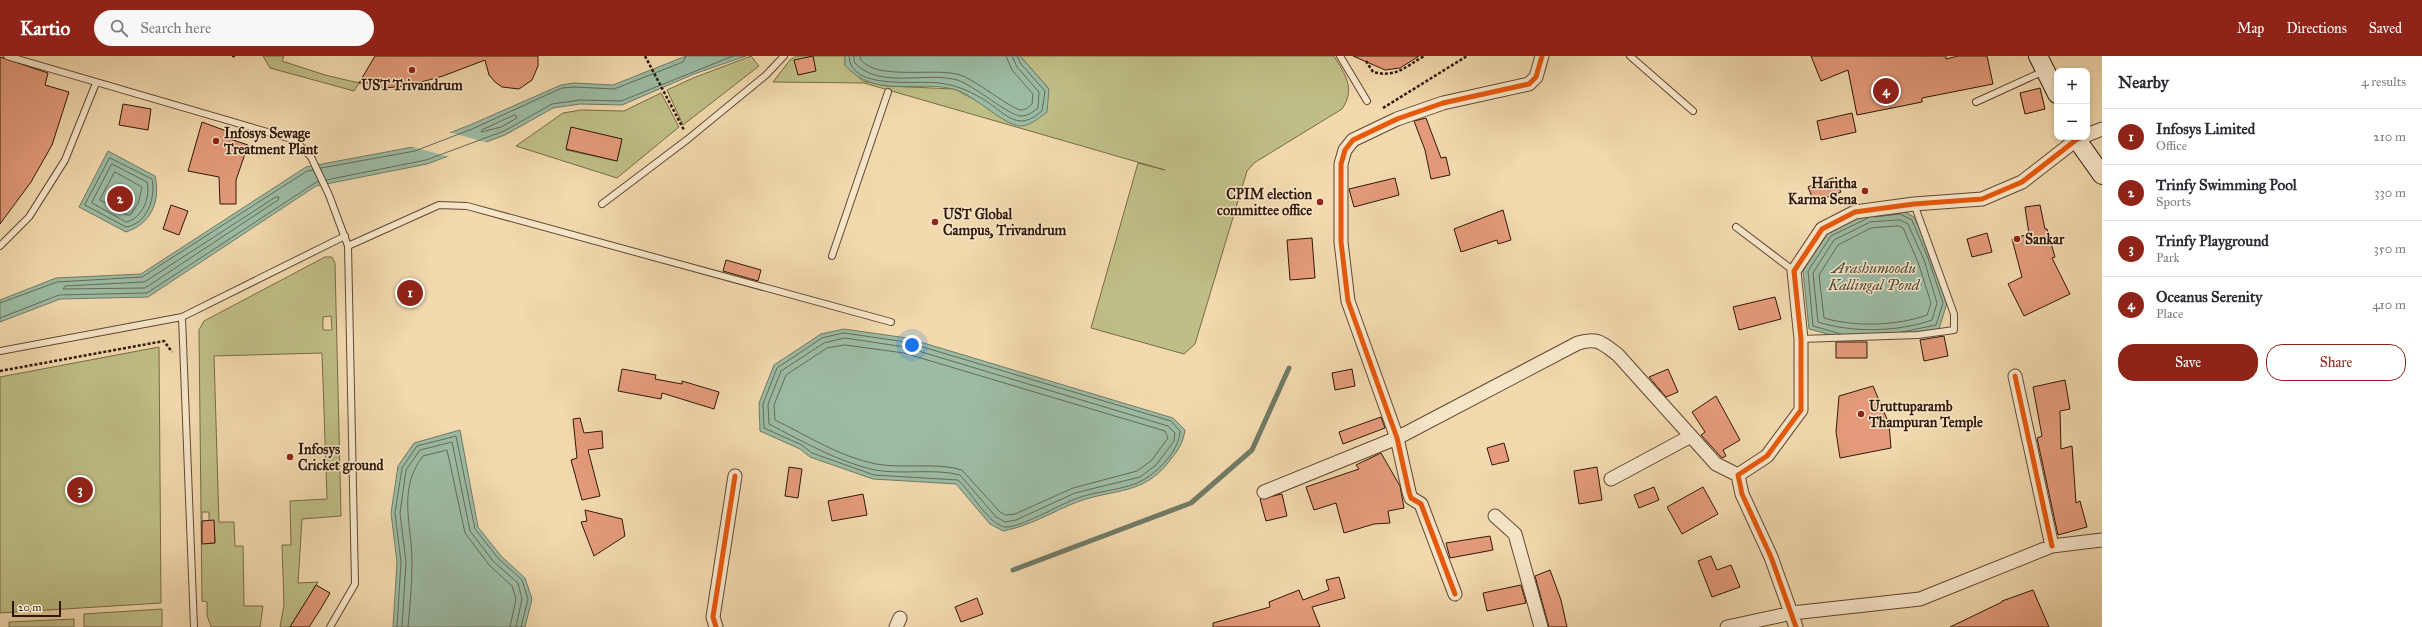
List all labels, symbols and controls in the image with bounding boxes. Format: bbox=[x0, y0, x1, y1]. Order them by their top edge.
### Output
search box bbox=[94, 10, 374, 46]
text: Kartio bbox=[20, 17, 70, 40]
icon: search bbox=[108, 17, 130, 39]
text: Search here bbox=[140, 19, 211, 37]
text: Map bbox=[2237, 20, 2264, 37]
text: Directions bbox=[2286, 20, 2347, 37]
text: Saved bbox=[2369, 20, 2402, 37]
marker: UST Trivandrum bbox=[407, 65, 417, 75]
map controls bbox=[2054, 68, 2090, 140]
button: + bbox=[2054, 68, 2090, 104]
text: Nearby bbox=[2118, 72, 2169, 93]
text: 4 results bbox=[2361, 74, 2406, 90]
pin: 4 bbox=[1873, 76, 1899, 106]
place label: UST Trivandrum bbox=[361, 77, 463, 94]
button: − bbox=[2054, 104, 2090, 140]
text: Infosys Limited bbox=[2156, 120, 2255, 138]
place label: Infosys Sewage Treatment Plant bbox=[223, 125, 318, 158]
text: 1 bbox=[2128, 129, 2134, 145]
text: 210 m bbox=[2373, 129, 2406, 145]
marker: Infosys Sewage Treatment Plant bbox=[211, 136, 221, 146]
text: Office bbox=[2156, 138, 2187, 154]
place label: Haritha Karma Sena bbox=[1788, 175, 1858, 208]
text: Trinfy Swimming Pool bbox=[2156, 176, 2297, 194]
pin: 2 bbox=[107, 184, 133, 214]
text: 2 bbox=[2128, 185, 2134, 201]
text: 330 m bbox=[2374, 185, 2406, 201]
place label: CPIM election committee office bbox=[1217, 186, 1312, 219]
marker: Haritha Karma Sena bbox=[1860, 186, 1870, 196]
text: Sports bbox=[2156, 194, 2191, 210]
marker: CPIM election committee office bbox=[1315, 197, 1325, 207]
place label: UST Global Campus, Trivandrum bbox=[943, 206, 1067, 240]
marker: UST Global Campus, Trivandrum bbox=[930, 217, 940, 227]
place label: Sankar bbox=[2025, 231, 2065, 248]
text: Trinfy Playground bbox=[2156, 232, 2269, 250]
marker: Sankar bbox=[2012, 234, 2022, 244]
text: 3 bbox=[2128, 241, 2134, 257]
text: 350 m bbox=[2373, 241, 2406, 257]
text: Park bbox=[2156, 250, 2180, 266]
water label: Arashumoodu Kallingal Pond bbox=[1827, 259, 1921, 294]
pin: 1 bbox=[397, 278, 423, 308]
text: Oceanus Serenity bbox=[2156, 288, 2262, 306]
text: 4 bbox=[2127, 297, 2135, 313]
text: 410 m bbox=[2372, 297, 2406, 313]
text: Place bbox=[2156, 306, 2183, 322]
your location bbox=[902, 335, 922, 355]
button: Save bbox=[2118, 344, 2258, 381]
button: Share bbox=[2266, 344, 2406, 381]
place label: Uruttuparamb Thampuran Temple bbox=[1868, 398, 1983, 432]
marker: Uruttuparamb Thampuran Temple bbox=[1856, 409, 1866, 419]
place label: Infosys Cricket ground bbox=[298, 441, 385, 475]
marker: Infosys Cricket ground bbox=[285, 452, 295, 462]
pin: 3 bbox=[67, 475, 93, 505]
scale bar bbox=[12, 599, 61, 618]
text: 20 m bbox=[18, 601, 41, 614]

